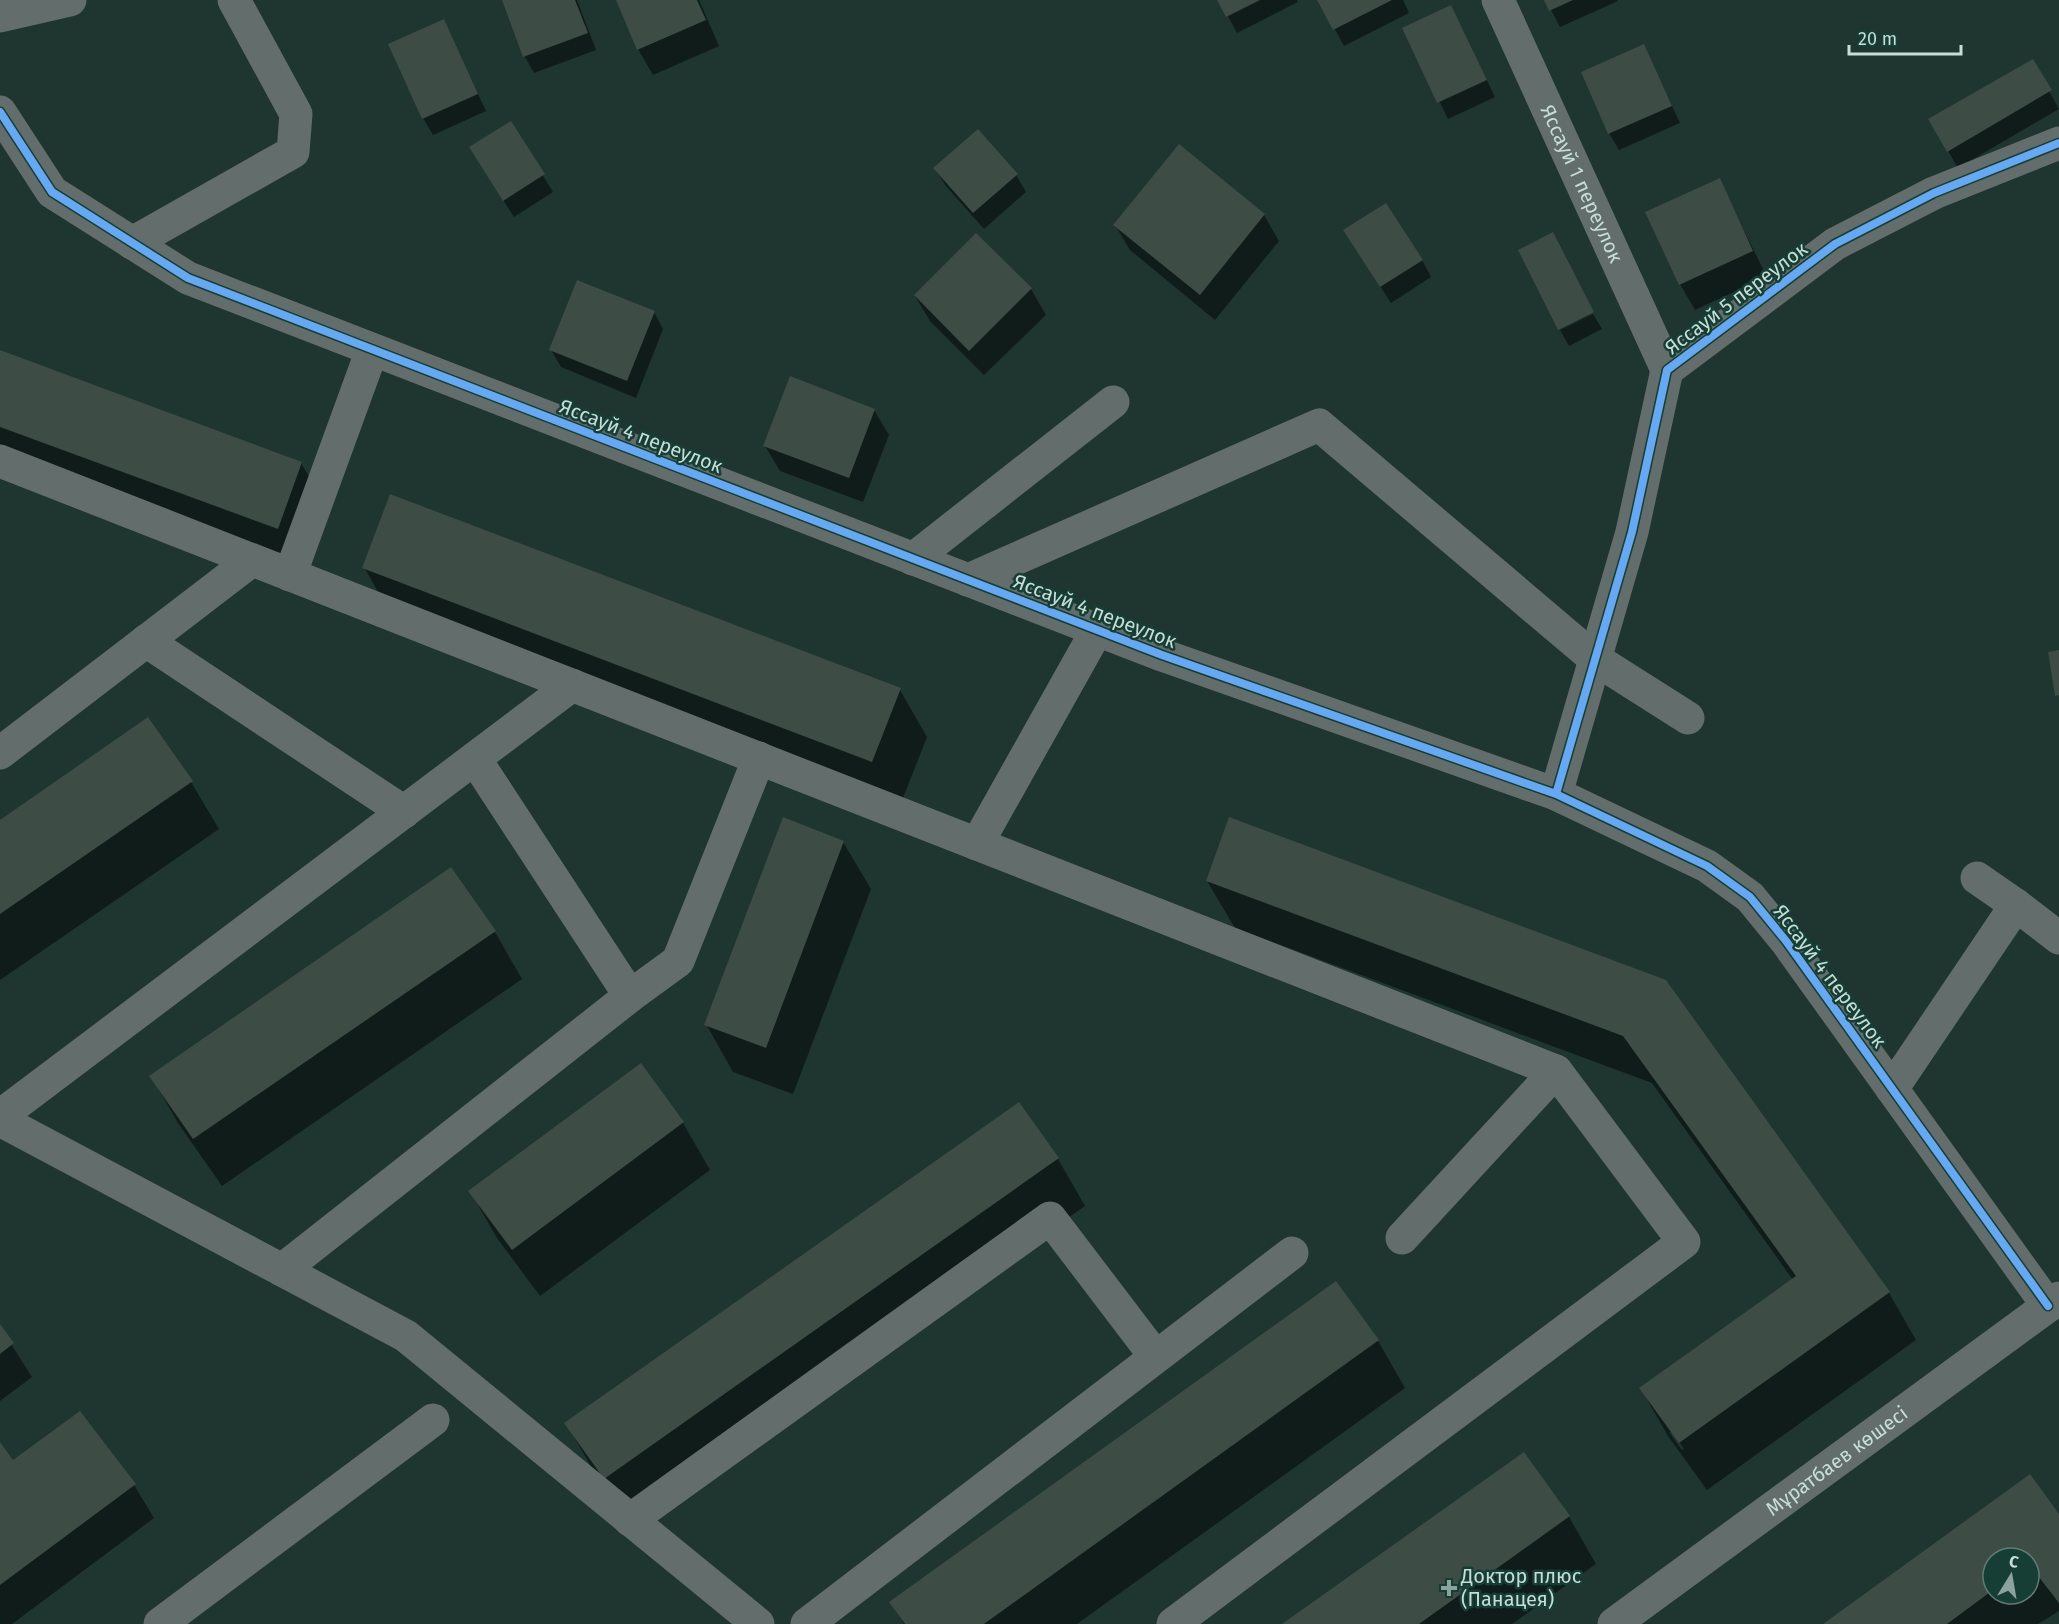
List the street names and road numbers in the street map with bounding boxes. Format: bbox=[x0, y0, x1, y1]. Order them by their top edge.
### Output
street label: Яссауй 1 переулок bbox=[1535, 101, 1629, 267]
street label: Яссауй 5 переулок bbox=[1660, 236, 1813, 359]
street label: Яссауй 4 переулок bbox=[556, 394, 727, 478]
street label: Яссауй 4 переулок bbox=[1010, 569, 1181, 653]
street label: Яссауй 4 переулок bbox=[1768, 900, 1892, 1053]
street label: Мұратбаев көшесі bbox=[1761, 1401, 1912, 1521]

